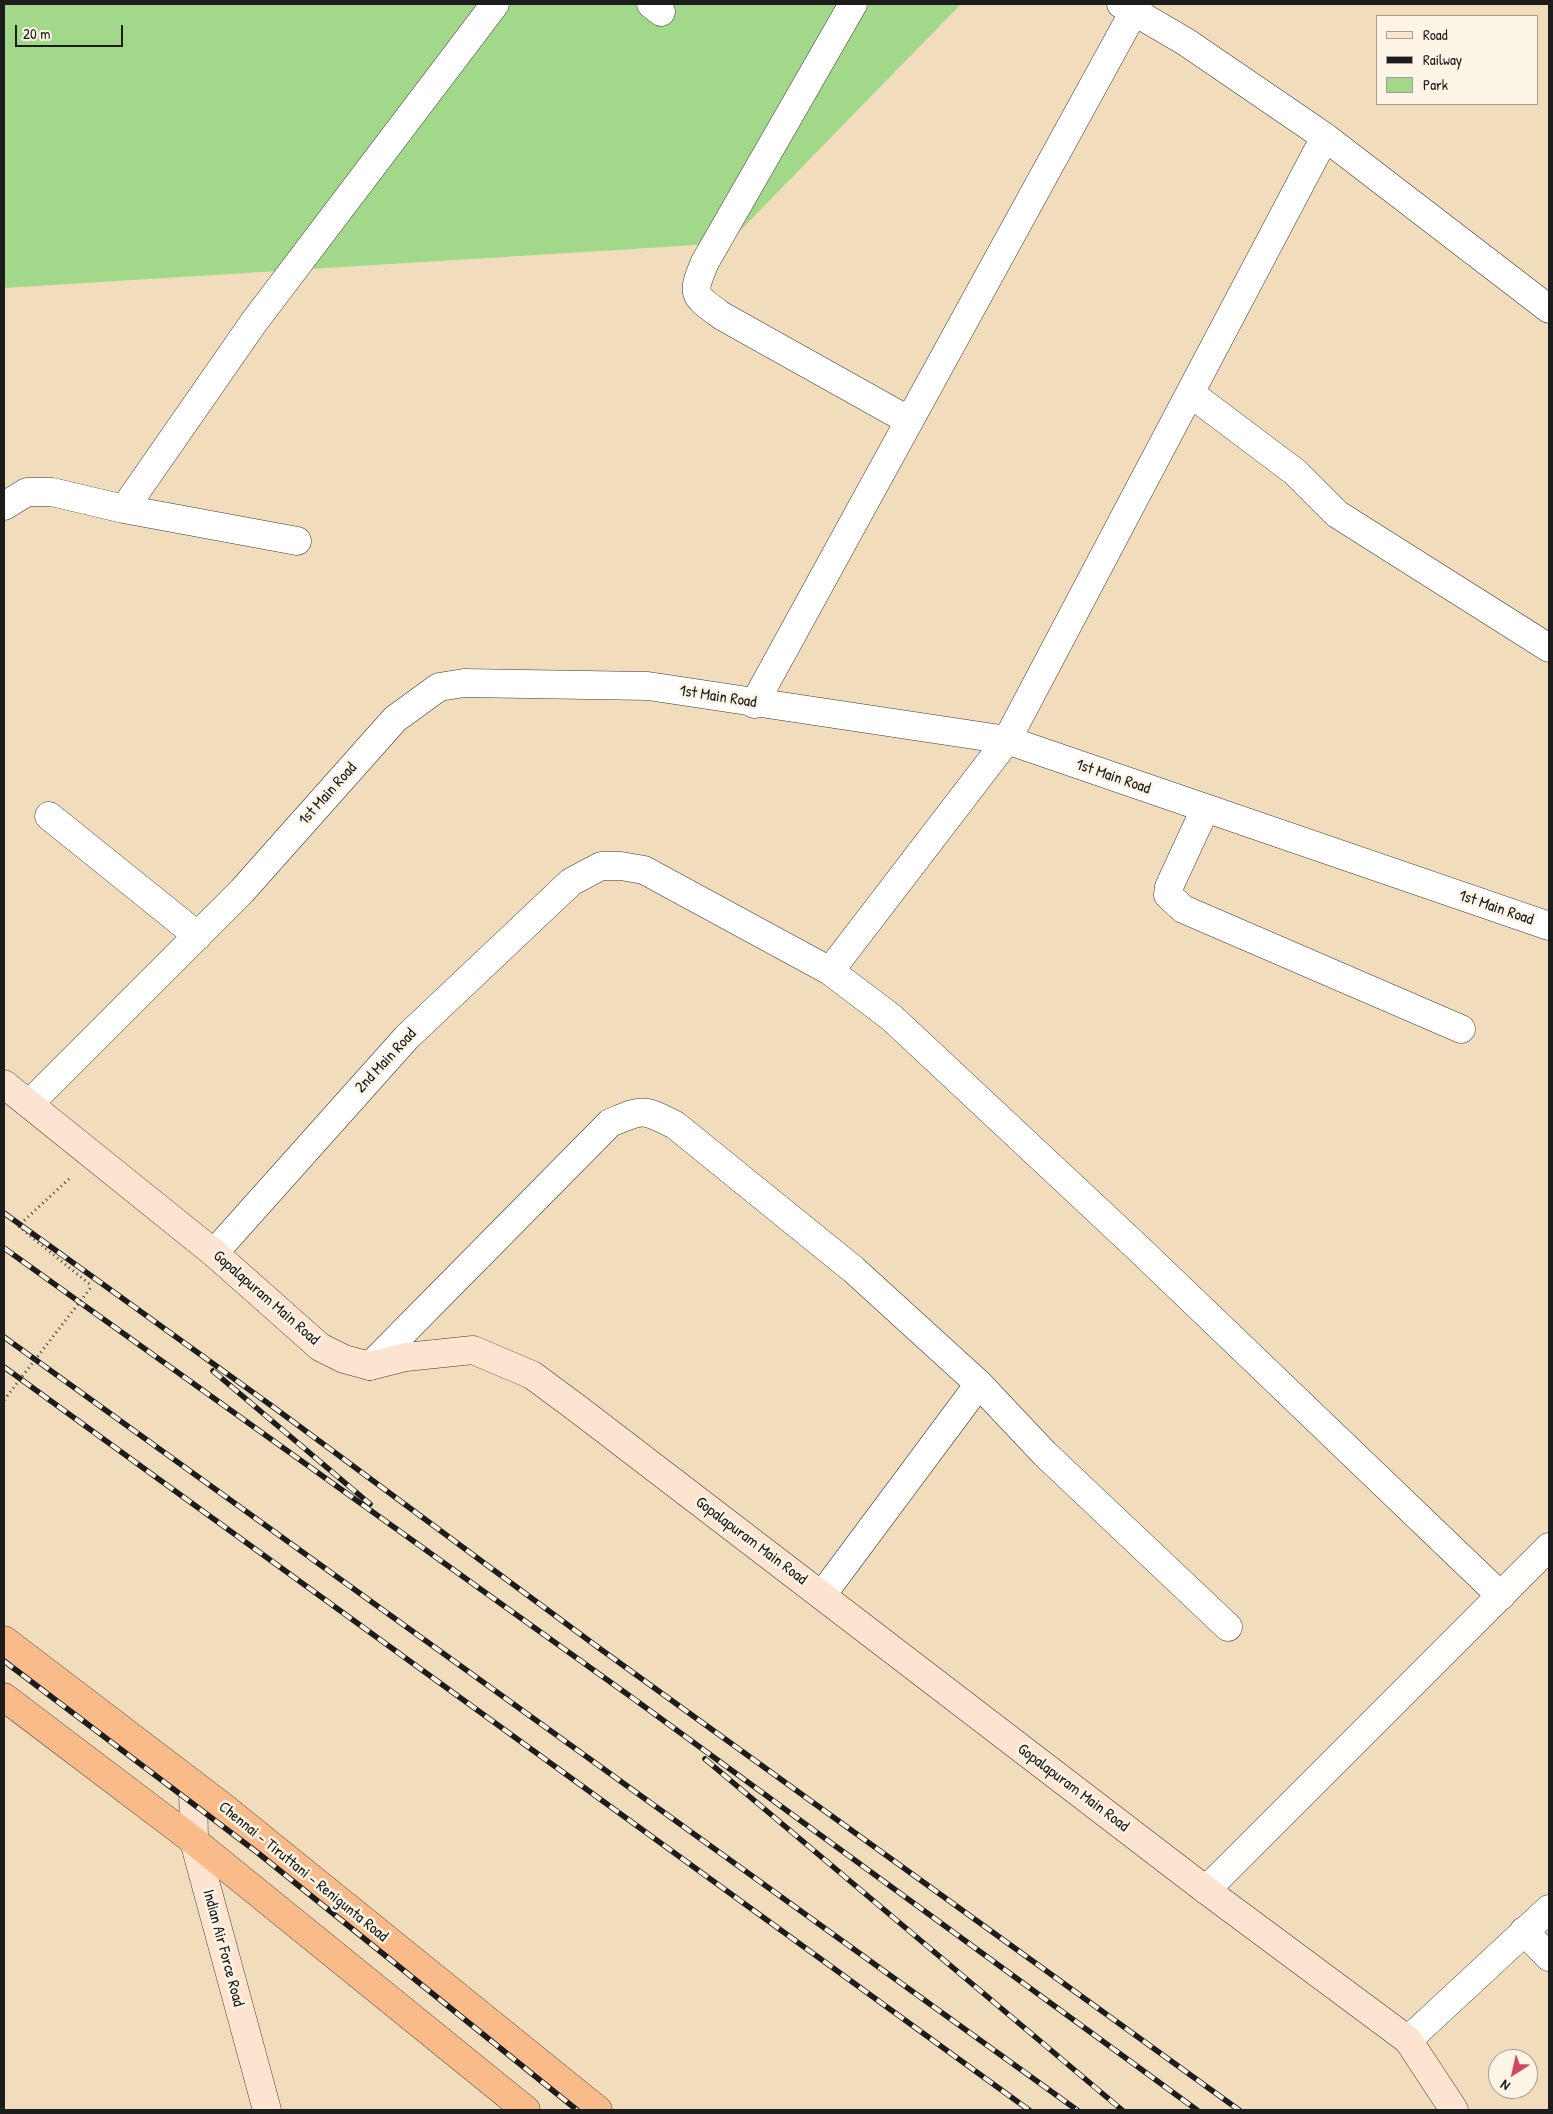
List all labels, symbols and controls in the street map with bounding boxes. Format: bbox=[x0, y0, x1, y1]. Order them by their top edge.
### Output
scale bar bbox=[18, 15, 125, 47]
legend bbox=[1376, 15, 1538, 105]
text: 20 m bbox=[23, 23, 50, 44]
text: Road bbox=[1423, 24, 1448, 45]
text: Railway bbox=[1423, 49, 1462, 70]
text: Park bbox=[1423, 74, 1448, 95]
street label: 1st Main Road bbox=[678, 681, 758, 713]
street label: 1st Main Road bbox=[1073, 755, 1153, 799]
street label: 1st Main Road bbox=[295, 759, 361, 829]
street label: 1st Main Road bbox=[1456, 886, 1536, 930]
street label: 2nd Main Road bbox=[351, 1025, 421, 1097]
street label: Gopalapuram Main Road bbox=[209, 1247, 323, 1349]
street label: Gopalapuram Main Road bbox=[692, 1493, 810, 1589]
street label: Gopalapuram Main Road bbox=[1014, 1740, 1132, 1836]
street label: Chennai - Tiruttani - Renigunta Road bbox=[214, 1798, 392, 1946]
street label: Indian Air Force Road bbox=[198, 1887, 248, 2009]
north arrow bbox=[1488, 2049, 1538, 2099]
text: N bbox=[1496, 2076, 1513, 2096]

